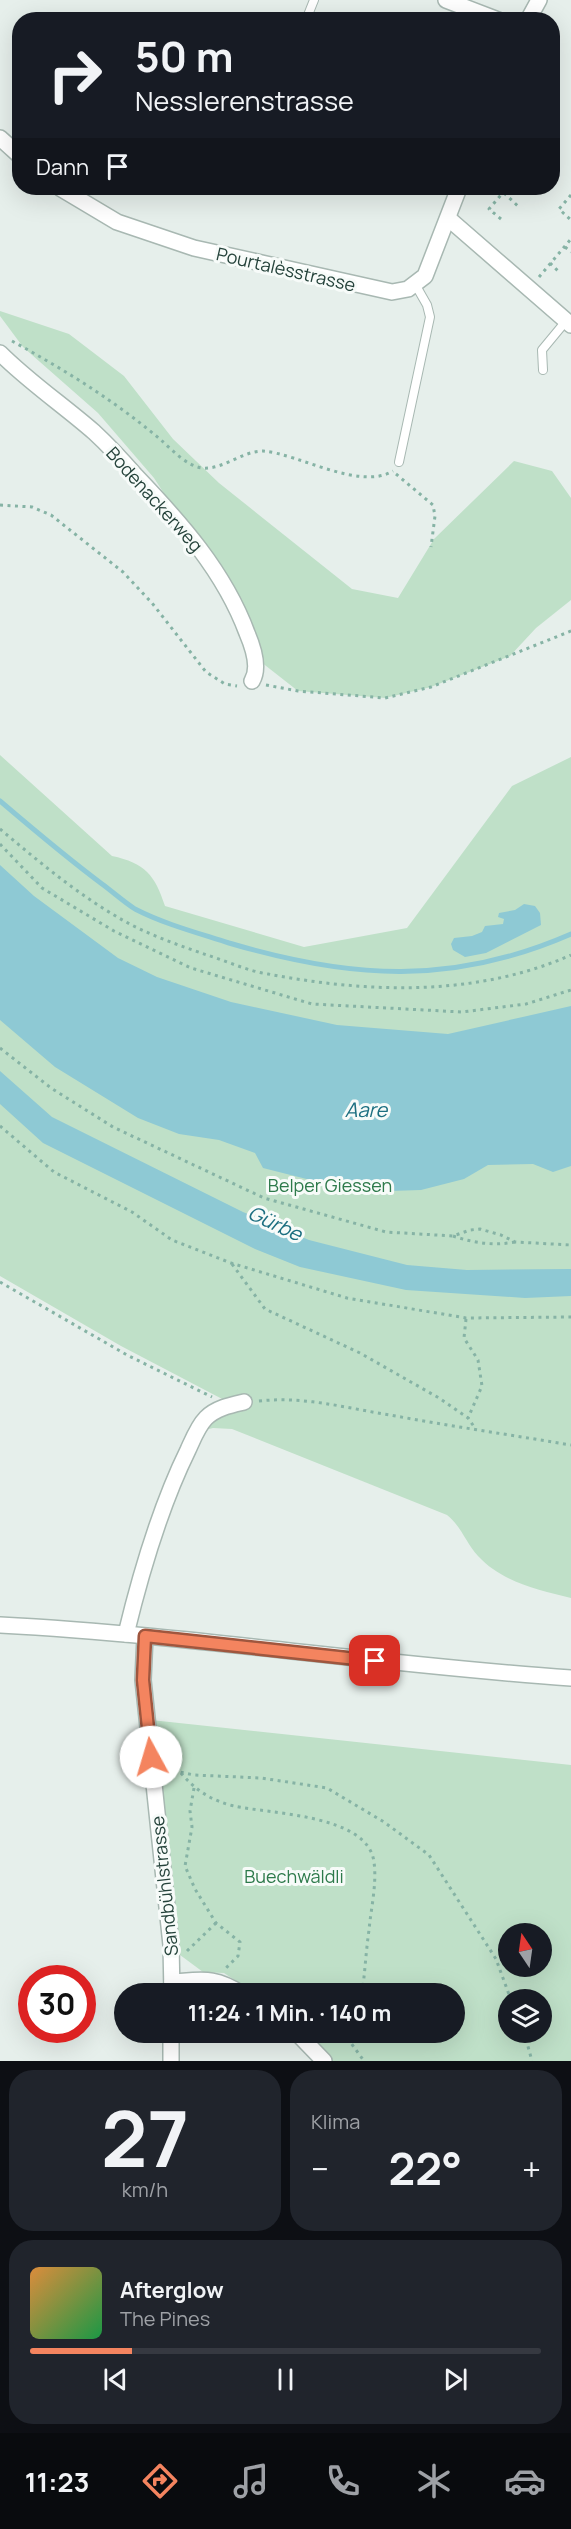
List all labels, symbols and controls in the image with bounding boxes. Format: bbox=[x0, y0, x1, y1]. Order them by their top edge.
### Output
text: 50 m bbox=[135, 27, 233, 85]
icon: right bbox=[36, 36, 114, 114]
text: Nesslerenstrasse bbox=[135, 82, 354, 119]
icon: arrive bbox=[101, 150, 134, 183]
text: Dann bbox=[36, 152, 89, 182]
street label: Pourtalèsstrasse bbox=[214, 241, 358, 297]
street label: Bodenackerweg bbox=[101, 441, 209, 557]
water label: Aare bbox=[345, 1096, 389, 1123]
park label: Belper Giessen bbox=[268, 1173, 392, 1197]
water label: Gürbe bbox=[244, 1199, 308, 1248]
pin bbox=[349, 1635, 400, 1686]
icon: arrive bbox=[358, 1644, 391, 1677]
position arrow bbox=[119, 1725, 183, 1789]
street label: Sandbühlstrasse bbox=[145, 1815, 183, 1957]
park label: Buechwäldli bbox=[244, 1864, 344, 1888]
north arrow bbox=[498, 1923, 552, 1977]
map controls bbox=[498, 1923, 552, 2043]
speed limit sign: 30 bbox=[18, 1965, 96, 2043]
button: layers bbox=[498, 1989, 552, 2043]
text: 11:24 · 1 Min. · 140 m bbox=[188, 1998, 391, 2028]
text: 27 bbox=[101, 2084, 189, 2190]
text: Klima bbox=[311, 2108, 360, 2135]
text: 22° bbox=[388, 2137, 462, 2199]
text: − bbox=[311, 2146, 329, 2191]
text: + bbox=[522, 2146, 541, 2191]
text: km/h bbox=[122, 2176, 168, 2203]
text: Afterglow bbox=[120, 2275, 224, 2305]
text: The Pines bbox=[120, 2305, 210, 2332]
icon: previous bbox=[99, 2363, 132, 2396]
icon: pause bbox=[269, 2363, 302, 2396]
icon: next bbox=[439, 2363, 472, 2396]
icon: directions bbox=[139, 2460, 181, 2502]
icon: music bbox=[230, 2460, 272, 2502]
icon: phone bbox=[322, 2460, 364, 2502]
icon: climate bbox=[413, 2460, 455, 2502]
icon: car bbox=[504, 2460, 546, 2502]
text: 11:23 bbox=[25, 2463, 89, 2500]

